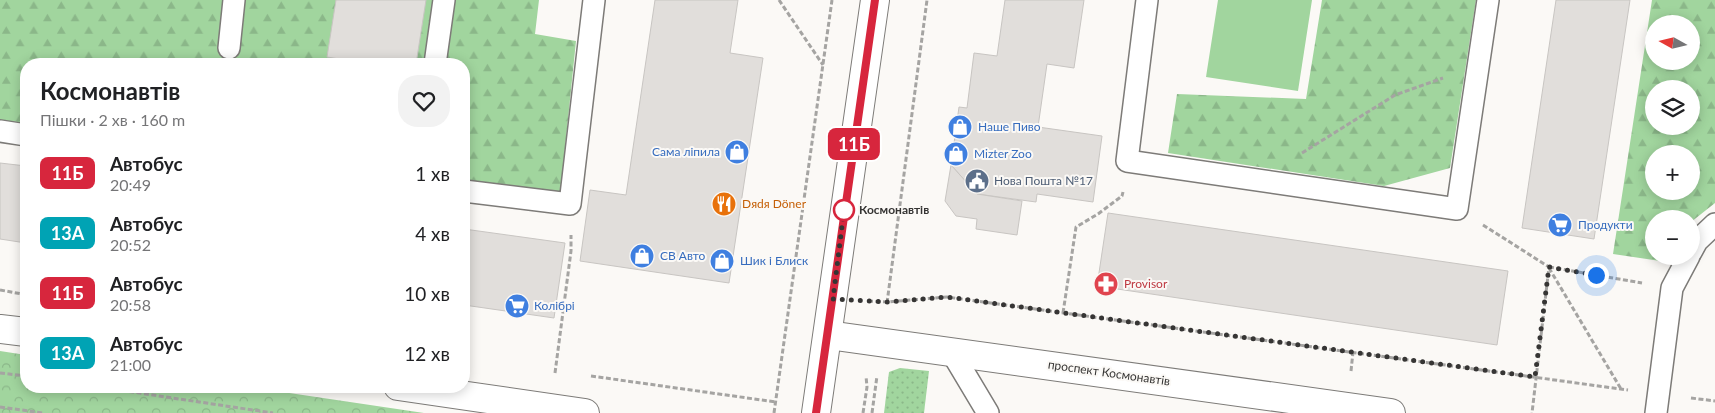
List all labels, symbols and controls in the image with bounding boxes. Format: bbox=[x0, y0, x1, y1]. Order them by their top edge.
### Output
north arrow bbox=[1645, 15, 1700, 70]
map controls bbox=[1645, 15, 1700, 265]
button: heart bbox=[398, 75, 450, 127]
text: Космонавтів bbox=[40, 76, 180, 105]
button: layers bbox=[1645, 80, 1700, 135]
text: Пішки · 2 хв · 160 m bbox=[40, 110, 185, 129]
shop icon: Наше Пиво bbox=[947, 114, 973, 140]
place label: Наше Пиво bbox=[978, 119, 1041, 134]
line badge: 11Б bbox=[825, 128, 883, 160]
text: 11Б bbox=[838, 133, 870, 155]
shop icon: Сама ліпила bbox=[724, 139, 750, 165]
shop icon: Mizter Zoo bbox=[943, 141, 969, 167]
place label: Сама ліпила bbox=[652, 144, 720, 159]
button: + bbox=[1645, 145, 1700, 200]
place label: Mizter Zoo bbox=[974, 146, 1032, 161]
text: Автобус bbox=[110, 152, 183, 175]
text: 11Б bbox=[51, 162, 84, 184]
text: 1 хв bbox=[415, 162, 450, 185]
public building icon: Нова Пошта №17 bbox=[964, 168, 990, 194]
place label: Нова Пошта №17 bbox=[994, 173, 1093, 188]
text: 20:49 bbox=[110, 175, 151, 194]
restaurant icon: Dяdя Döner bbox=[711, 191, 737, 217]
place label: Dяdя Döner bbox=[742, 196, 807, 211]
marker: Космонавтів bbox=[833, 199, 855, 221]
place label: Космонавтів bbox=[859, 202, 929, 217]
button: − bbox=[1645, 210, 1700, 265]
text: Автобус bbox=[110, 212, 183, 235]
supermarket icon: Продукти bbox=[1547, 212, 1573, 238]
place label: Продукти bbox=[1578, 217, 1633, 232]
text: 13А bbox=[51, 222, 84, 244]
text: 4 хв bbox=[415, 222, 450, 245]
text: 20:52 bbox=[110, 235, 151, 254]
shop icon: СВ Авто bbox=[629, 243, 655, 269]
place label: СВ Авто bbox=[660, 248, 706, 263]
shop icon: Шик і Блиск bbox=[709, 248, 735, 274]
place label: Шик і Блиск bbox=[740, 253, 809, 268]
your location bbox=[1584, 263, 1609, 288]
pharmacy icon: Provisor bbox=[1093, 271, 1119, 297]
text: Автобус bbox=[110, 272, 183, 295]
place label: Provisor bbox=[1124, 276, 1168, 291]
text: 11Б bbox=[51, 282, 84, 304]
text: 10 хв bbox=[404, 282, 450, 305]
supermarket icon: Колібрі bbox=[504, 293, 530, 319]
text: 20:58 bbox=[110, 295, 151, 314]
place label: Колібрі bbox=[534, 298, 575, 313]
text: Автобус bbox=[110, 332, 183, 355]
text: 13А bbox=[51, 342, 84, 364]
text: 12 хв bbox=[404, 342, 450, 365]
text: 21:00 bbox=[110, 355, 151, 374]
street label: проспект Космонавтів bbox=[1047, 356, 1171, 389]

